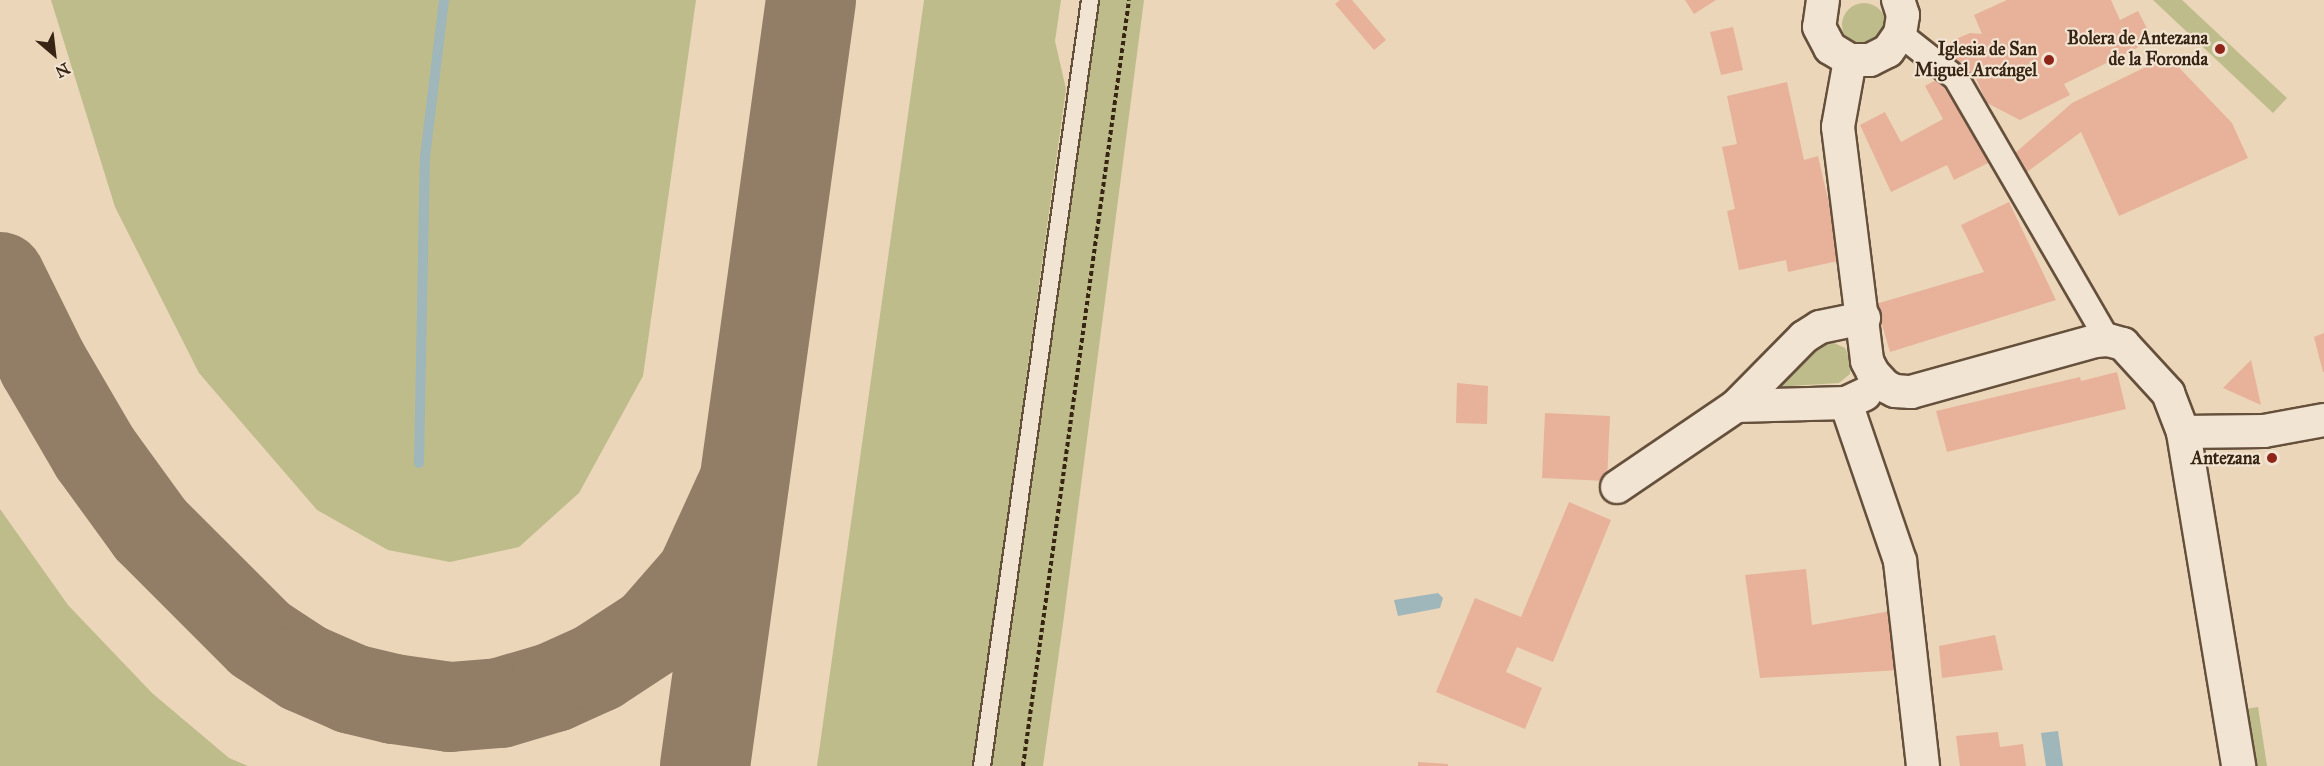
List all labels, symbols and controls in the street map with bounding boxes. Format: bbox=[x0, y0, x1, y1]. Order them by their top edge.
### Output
north arrow bbox=[24, 24, 84, 84]
place label: Bolera de Antezana de la Foronda bbox=[2067, 28, 2208, 70]
place label: Iglesia de San Miguel Arcángel bbox=[1915, 39, 2037, 82]
marker: Bolera de Antezana de la Foronda bbox=[2213, 42, 2227, 56]
marker: Iglesia de San Miguel Arcángel bbox=[2042, 53, 2056, 67]
text: N bbox=[52, 59, 73, 82]
place label: Antezana bbox=[2191, 447, 2260, 469]
marker: Antezana bbox=[2265, 451, 2279, 465]

